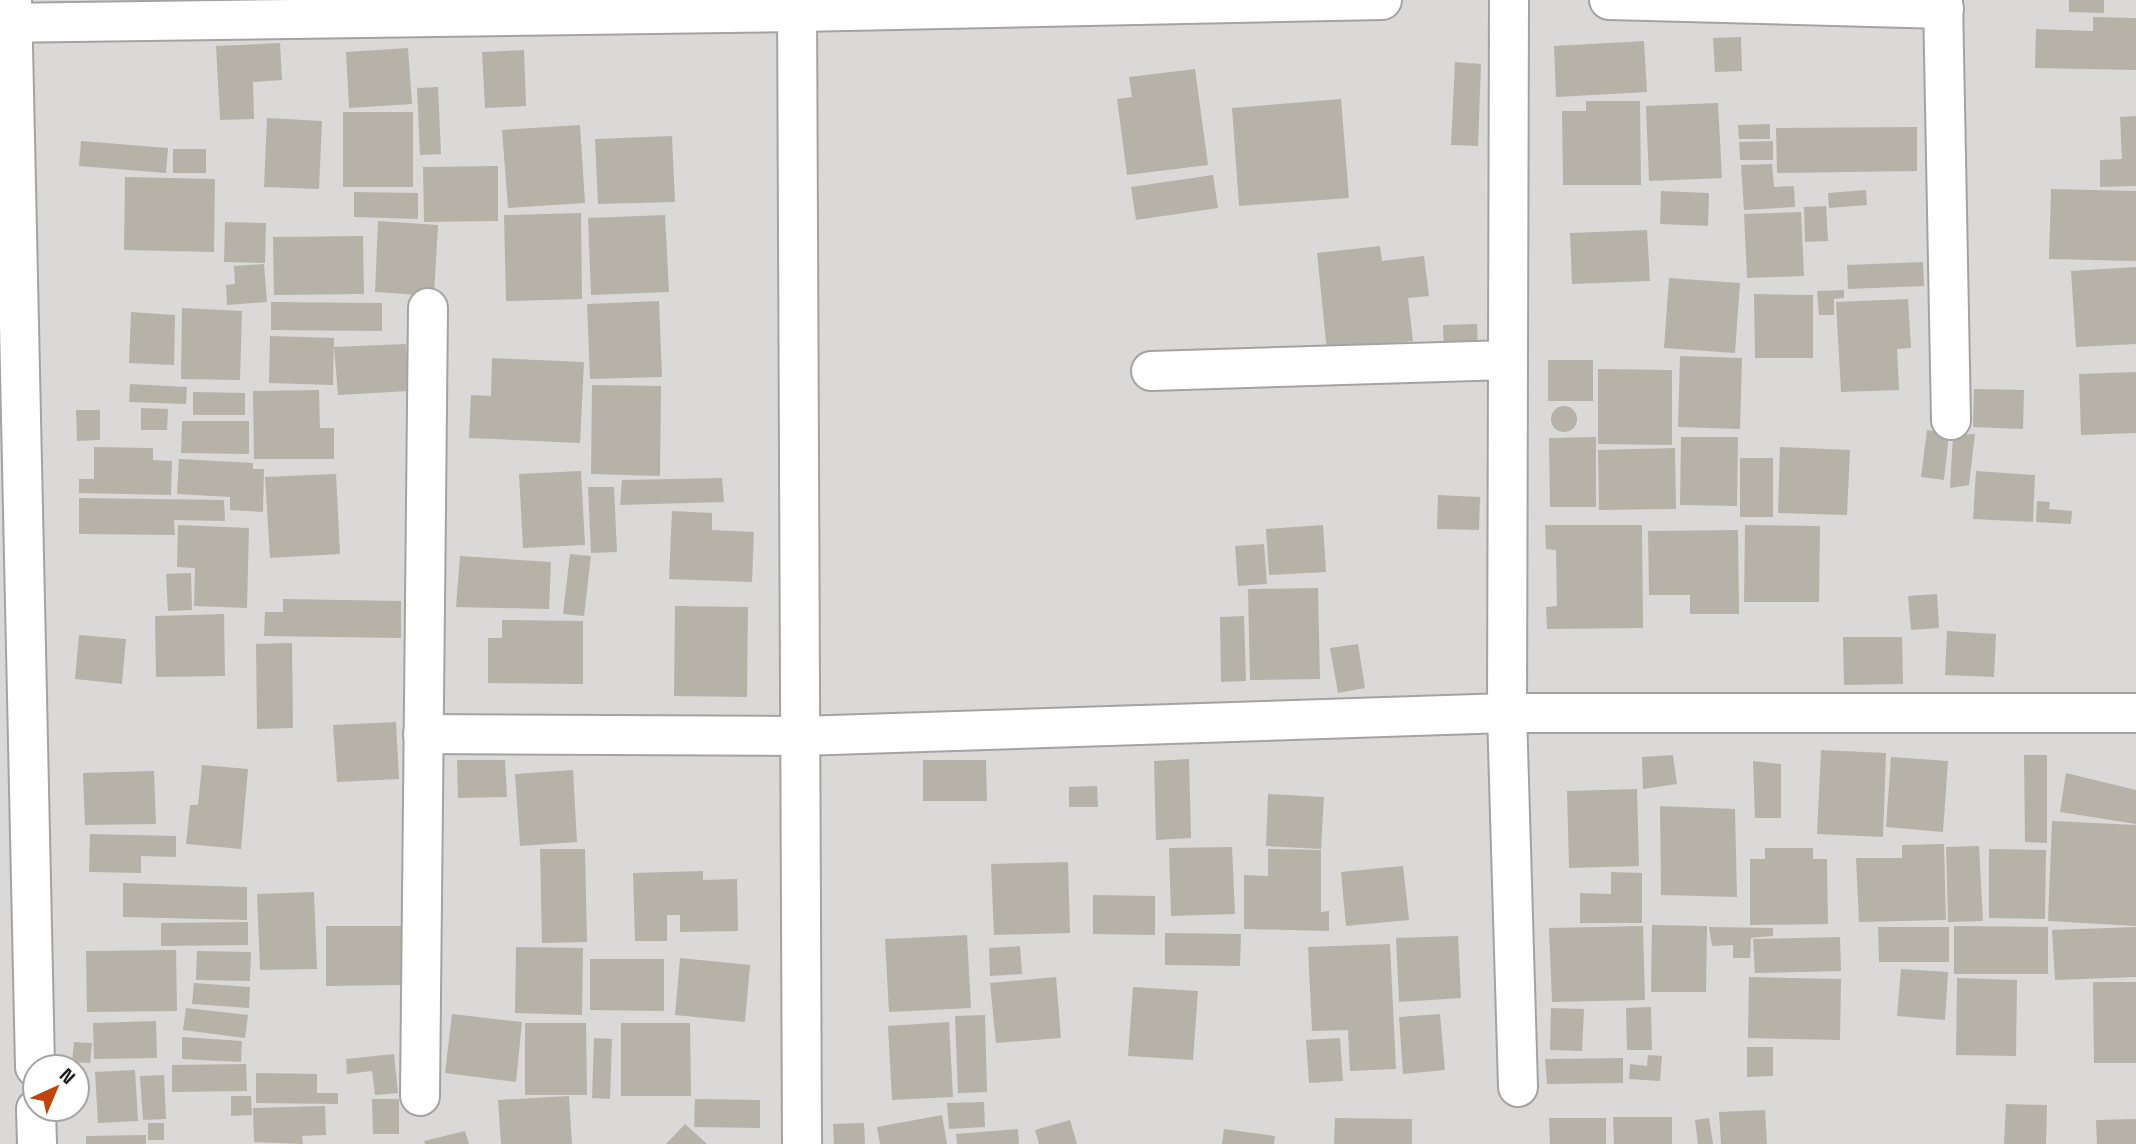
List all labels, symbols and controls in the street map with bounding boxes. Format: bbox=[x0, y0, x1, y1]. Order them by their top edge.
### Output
north arrow bbox=[21, 1053, 91, 1123]
text: N bbox=[54, 1063, 81, 1090]

